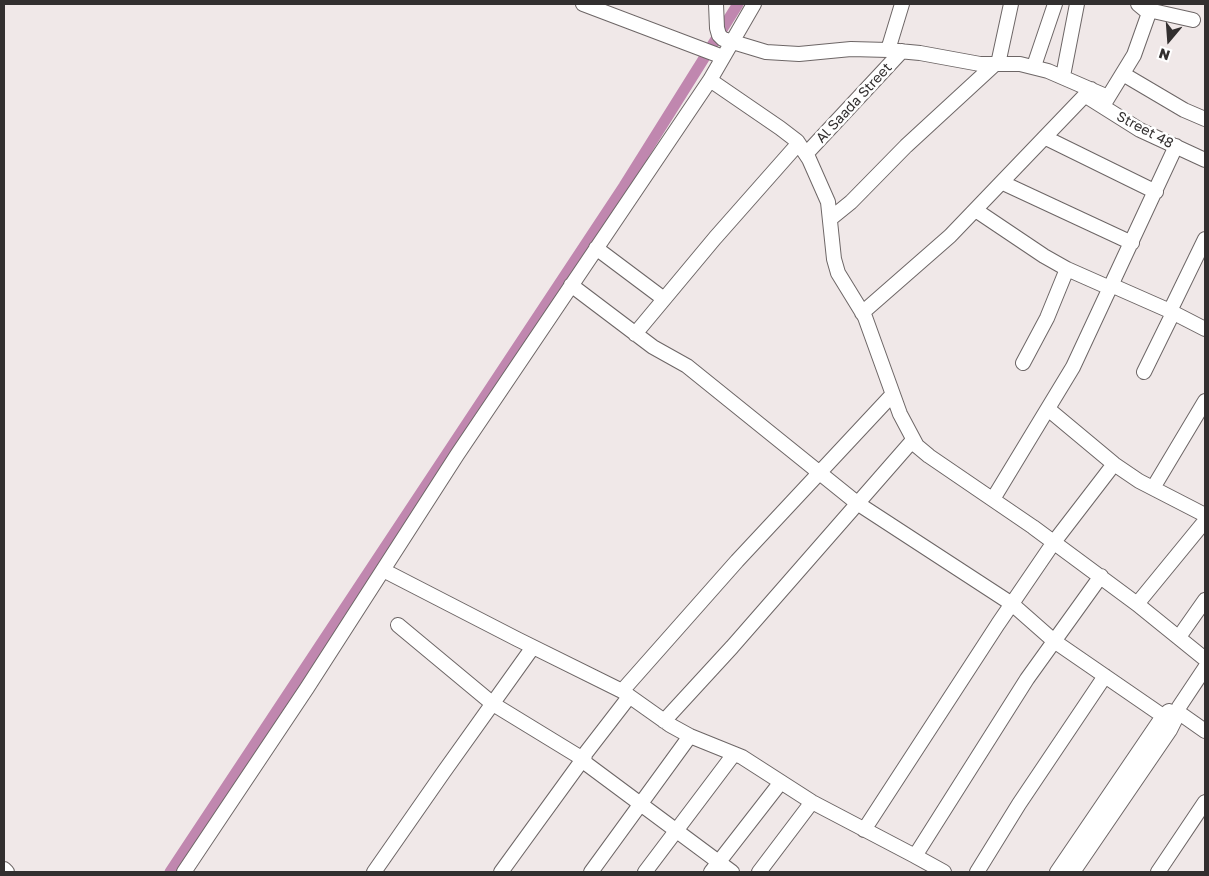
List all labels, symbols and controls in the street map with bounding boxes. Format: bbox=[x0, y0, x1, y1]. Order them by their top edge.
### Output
north arrow bbox=[1144, 15, 1194, 65]
text: N bbox=[1157, 45, 1172, 64]
street label: Al Saada Street bbox=[813, 59, 895, 147]
street label: Street 48 bbox=[1114, 108, 1176, 152]

